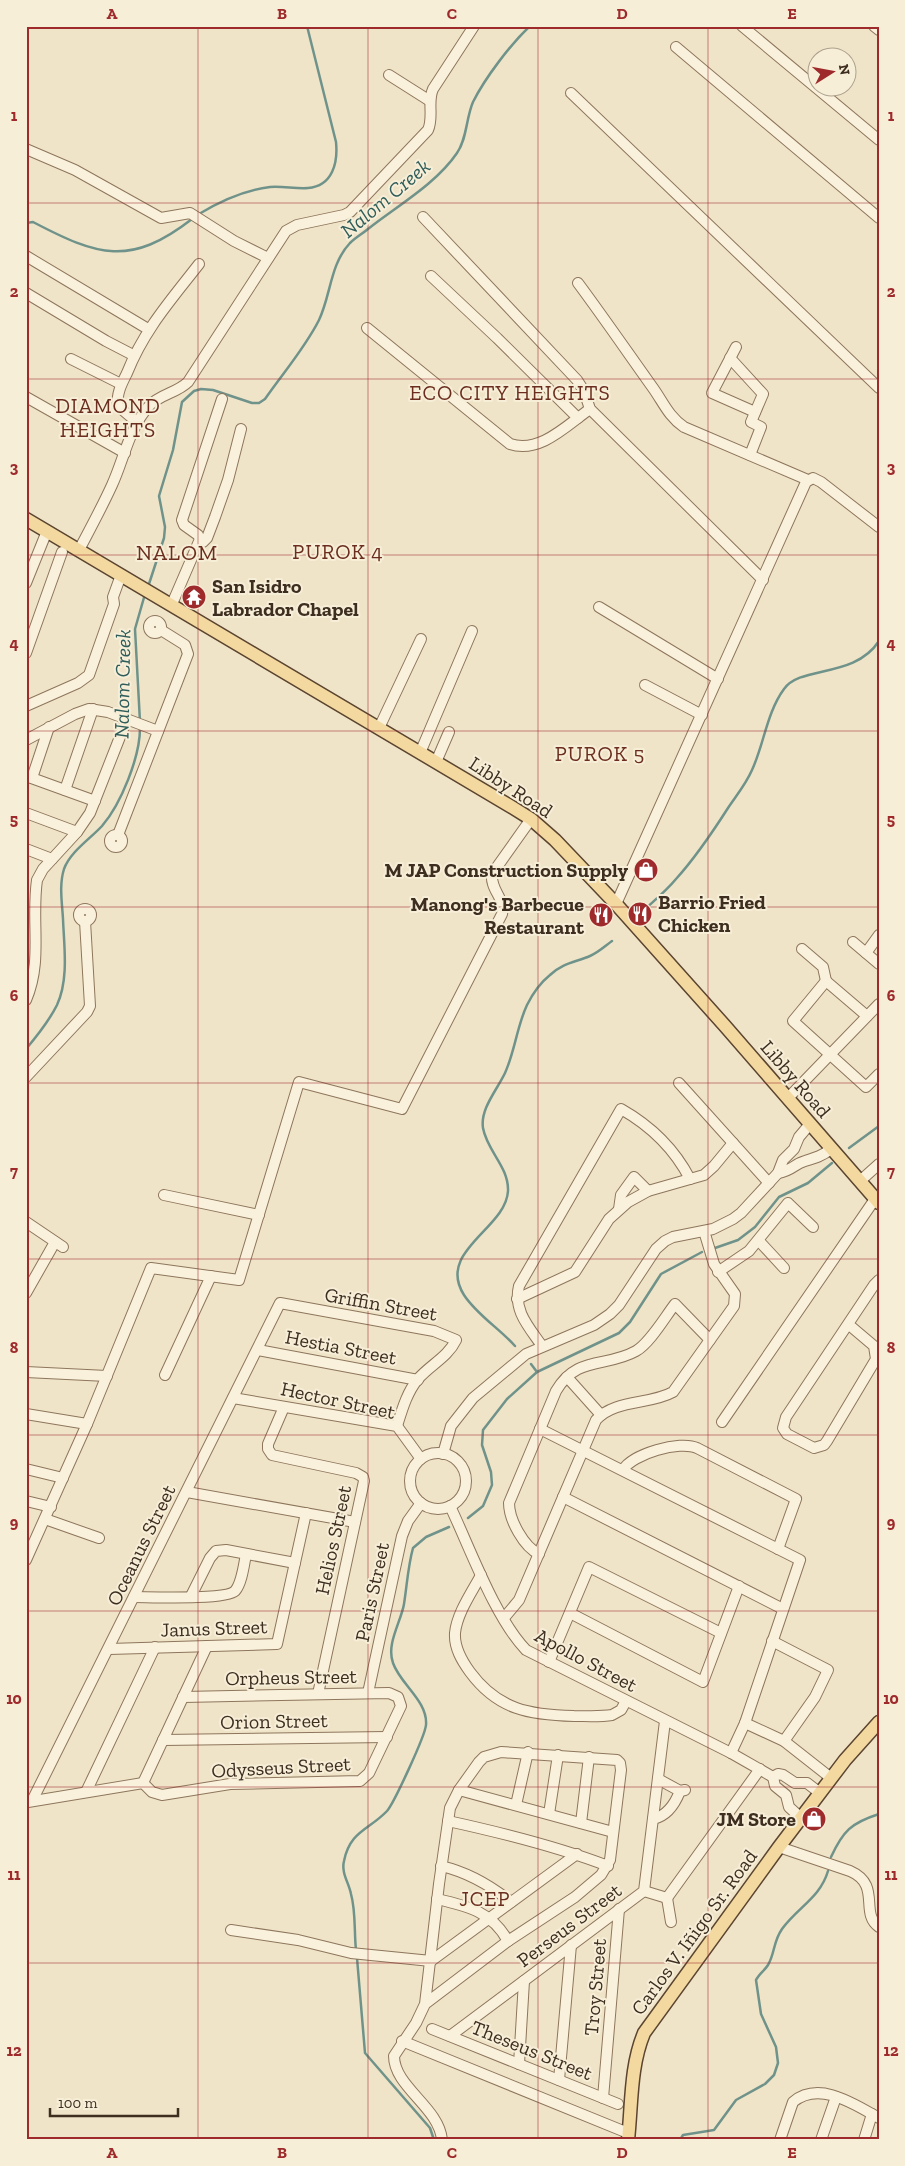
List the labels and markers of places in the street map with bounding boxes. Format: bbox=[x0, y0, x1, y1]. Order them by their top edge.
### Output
place label: San Isidro Labrador Chapel bbox=[212, 574, 359, 621]
temple icon: San Isidro Labrador Chapel bbox=[181, 584, 207, 610]
shop icon: M JAP Construction Supply bbox=[633, 857, 659, 883]
place label: M JAP Construction Supply bbox=[384, 858, 628, 882]
place label: Barrio Fried Chicken bbox=[658, 890, 766, 937]
place label: Manong's Barbecue Restaurant bbox=[411, 892, 585, 939]
restaurant icon: Barrio Fried Chicken bbox=[627, 901, 653, 927]
restaurant icon: Manong's Barbecue Restaurant bbox=[588, 902, 614, 928]
shop icon: JM Store bbox=[801, 1806, 827, 1832]
place label: JM Store bbox=[717, 1807, 796, 1831]

